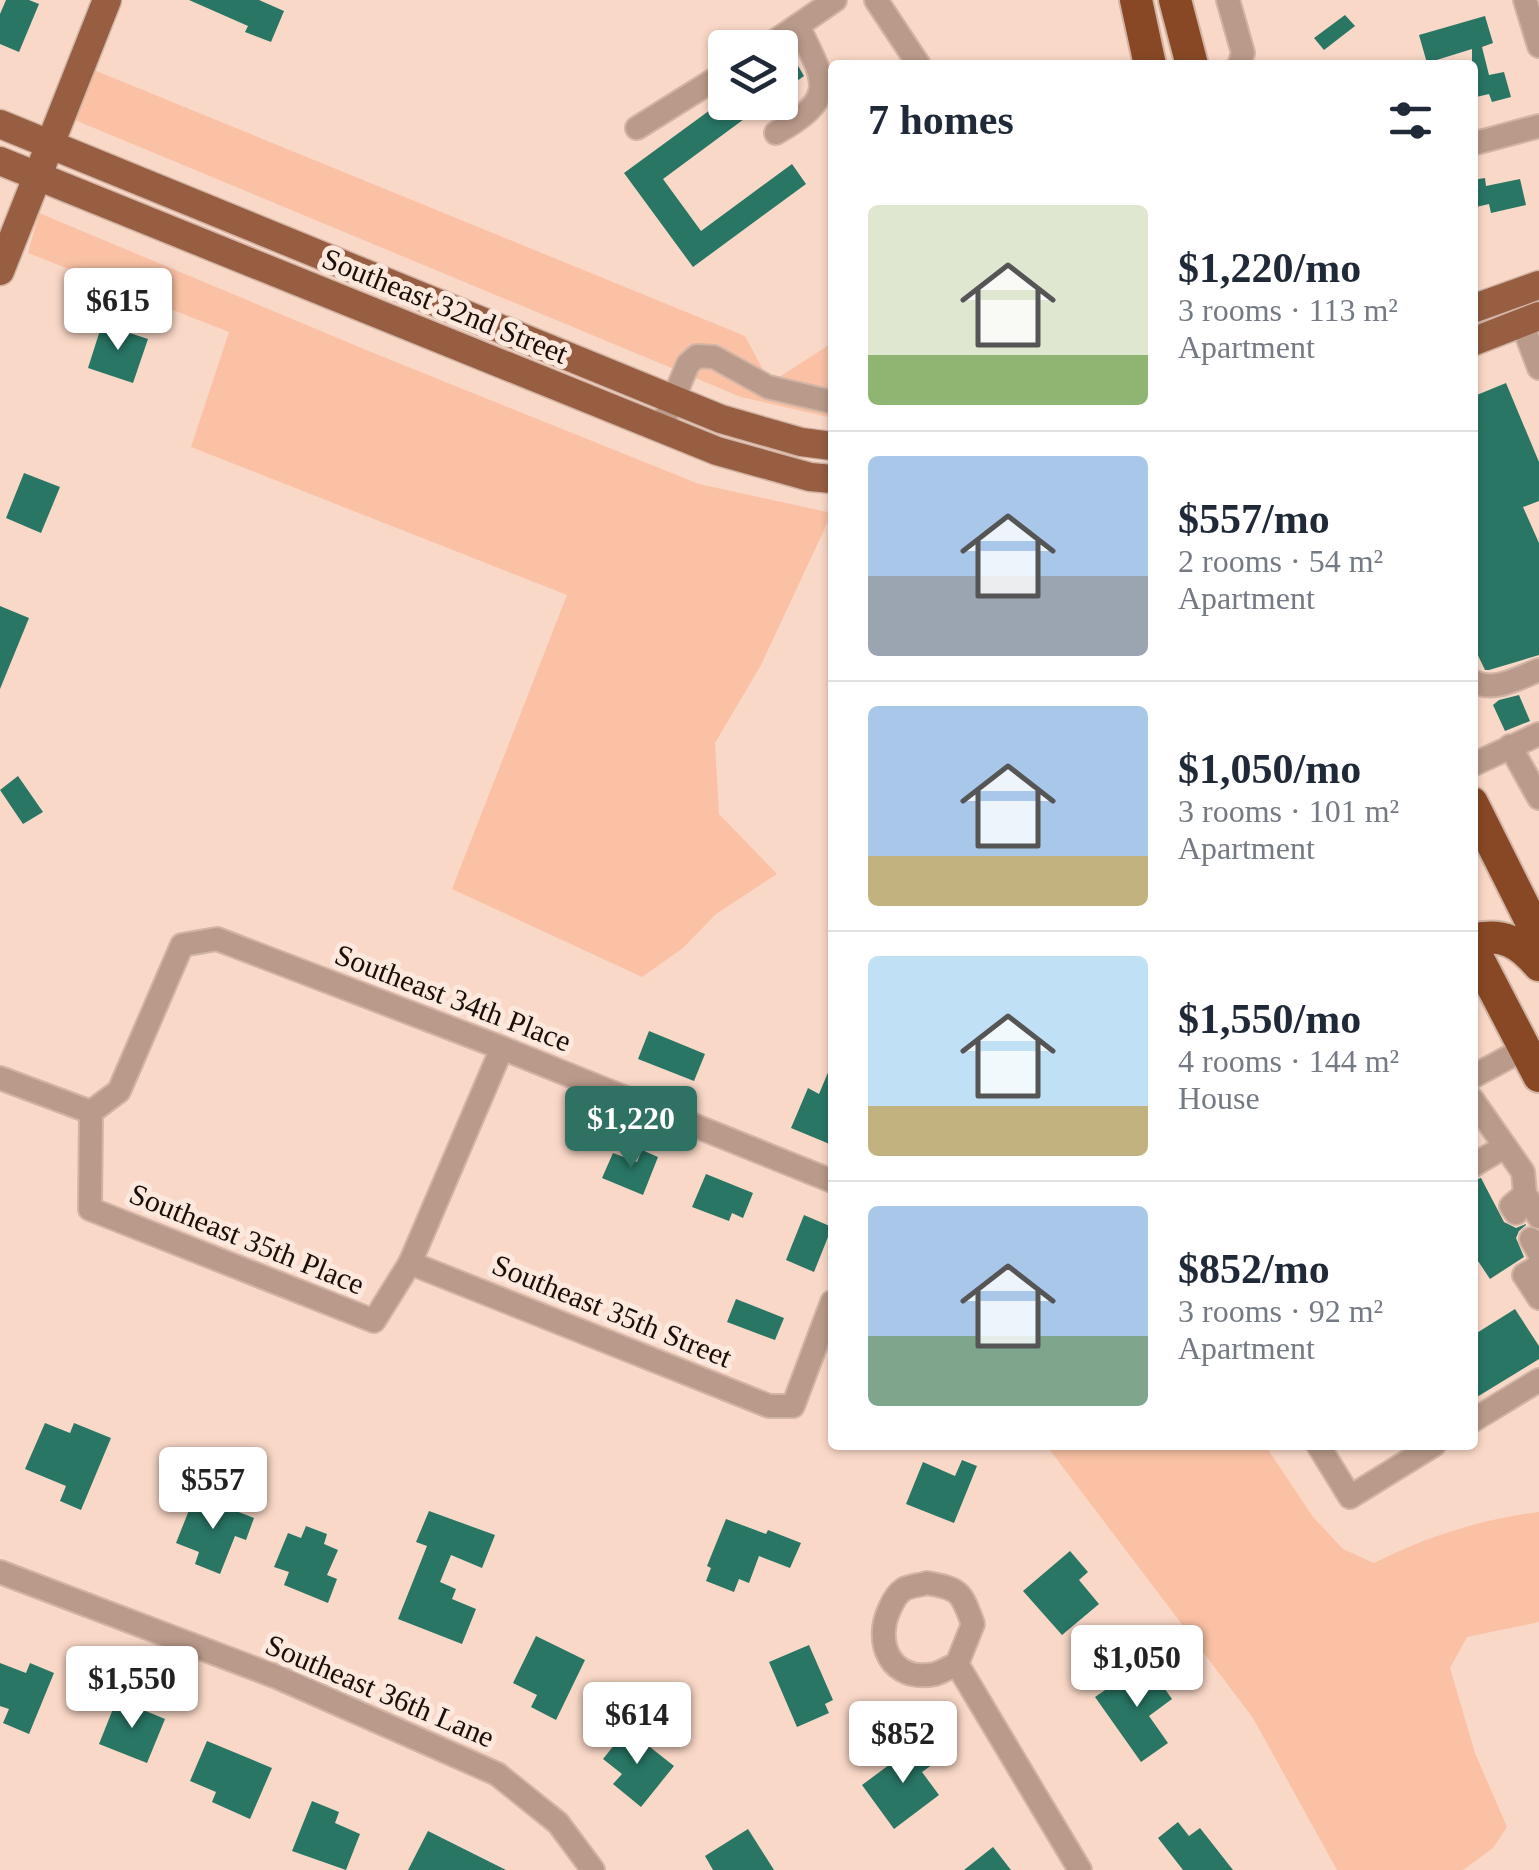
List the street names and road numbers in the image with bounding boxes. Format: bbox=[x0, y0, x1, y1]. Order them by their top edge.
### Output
street label: Southeast 32nd Street bbox=[318, 241, 573, 370]
street label: Southeast 34th Place bbox=[331, 937, 576, 1058]
street label: Southeast 35th Place bbox=[125, 1176, 369, 1301]
street label: Southeast 35th Street bbox=[488, 1247, 737, 1374]
street label: Southeast 36th Lane bbox=[261, 1627, 499, 1754]

